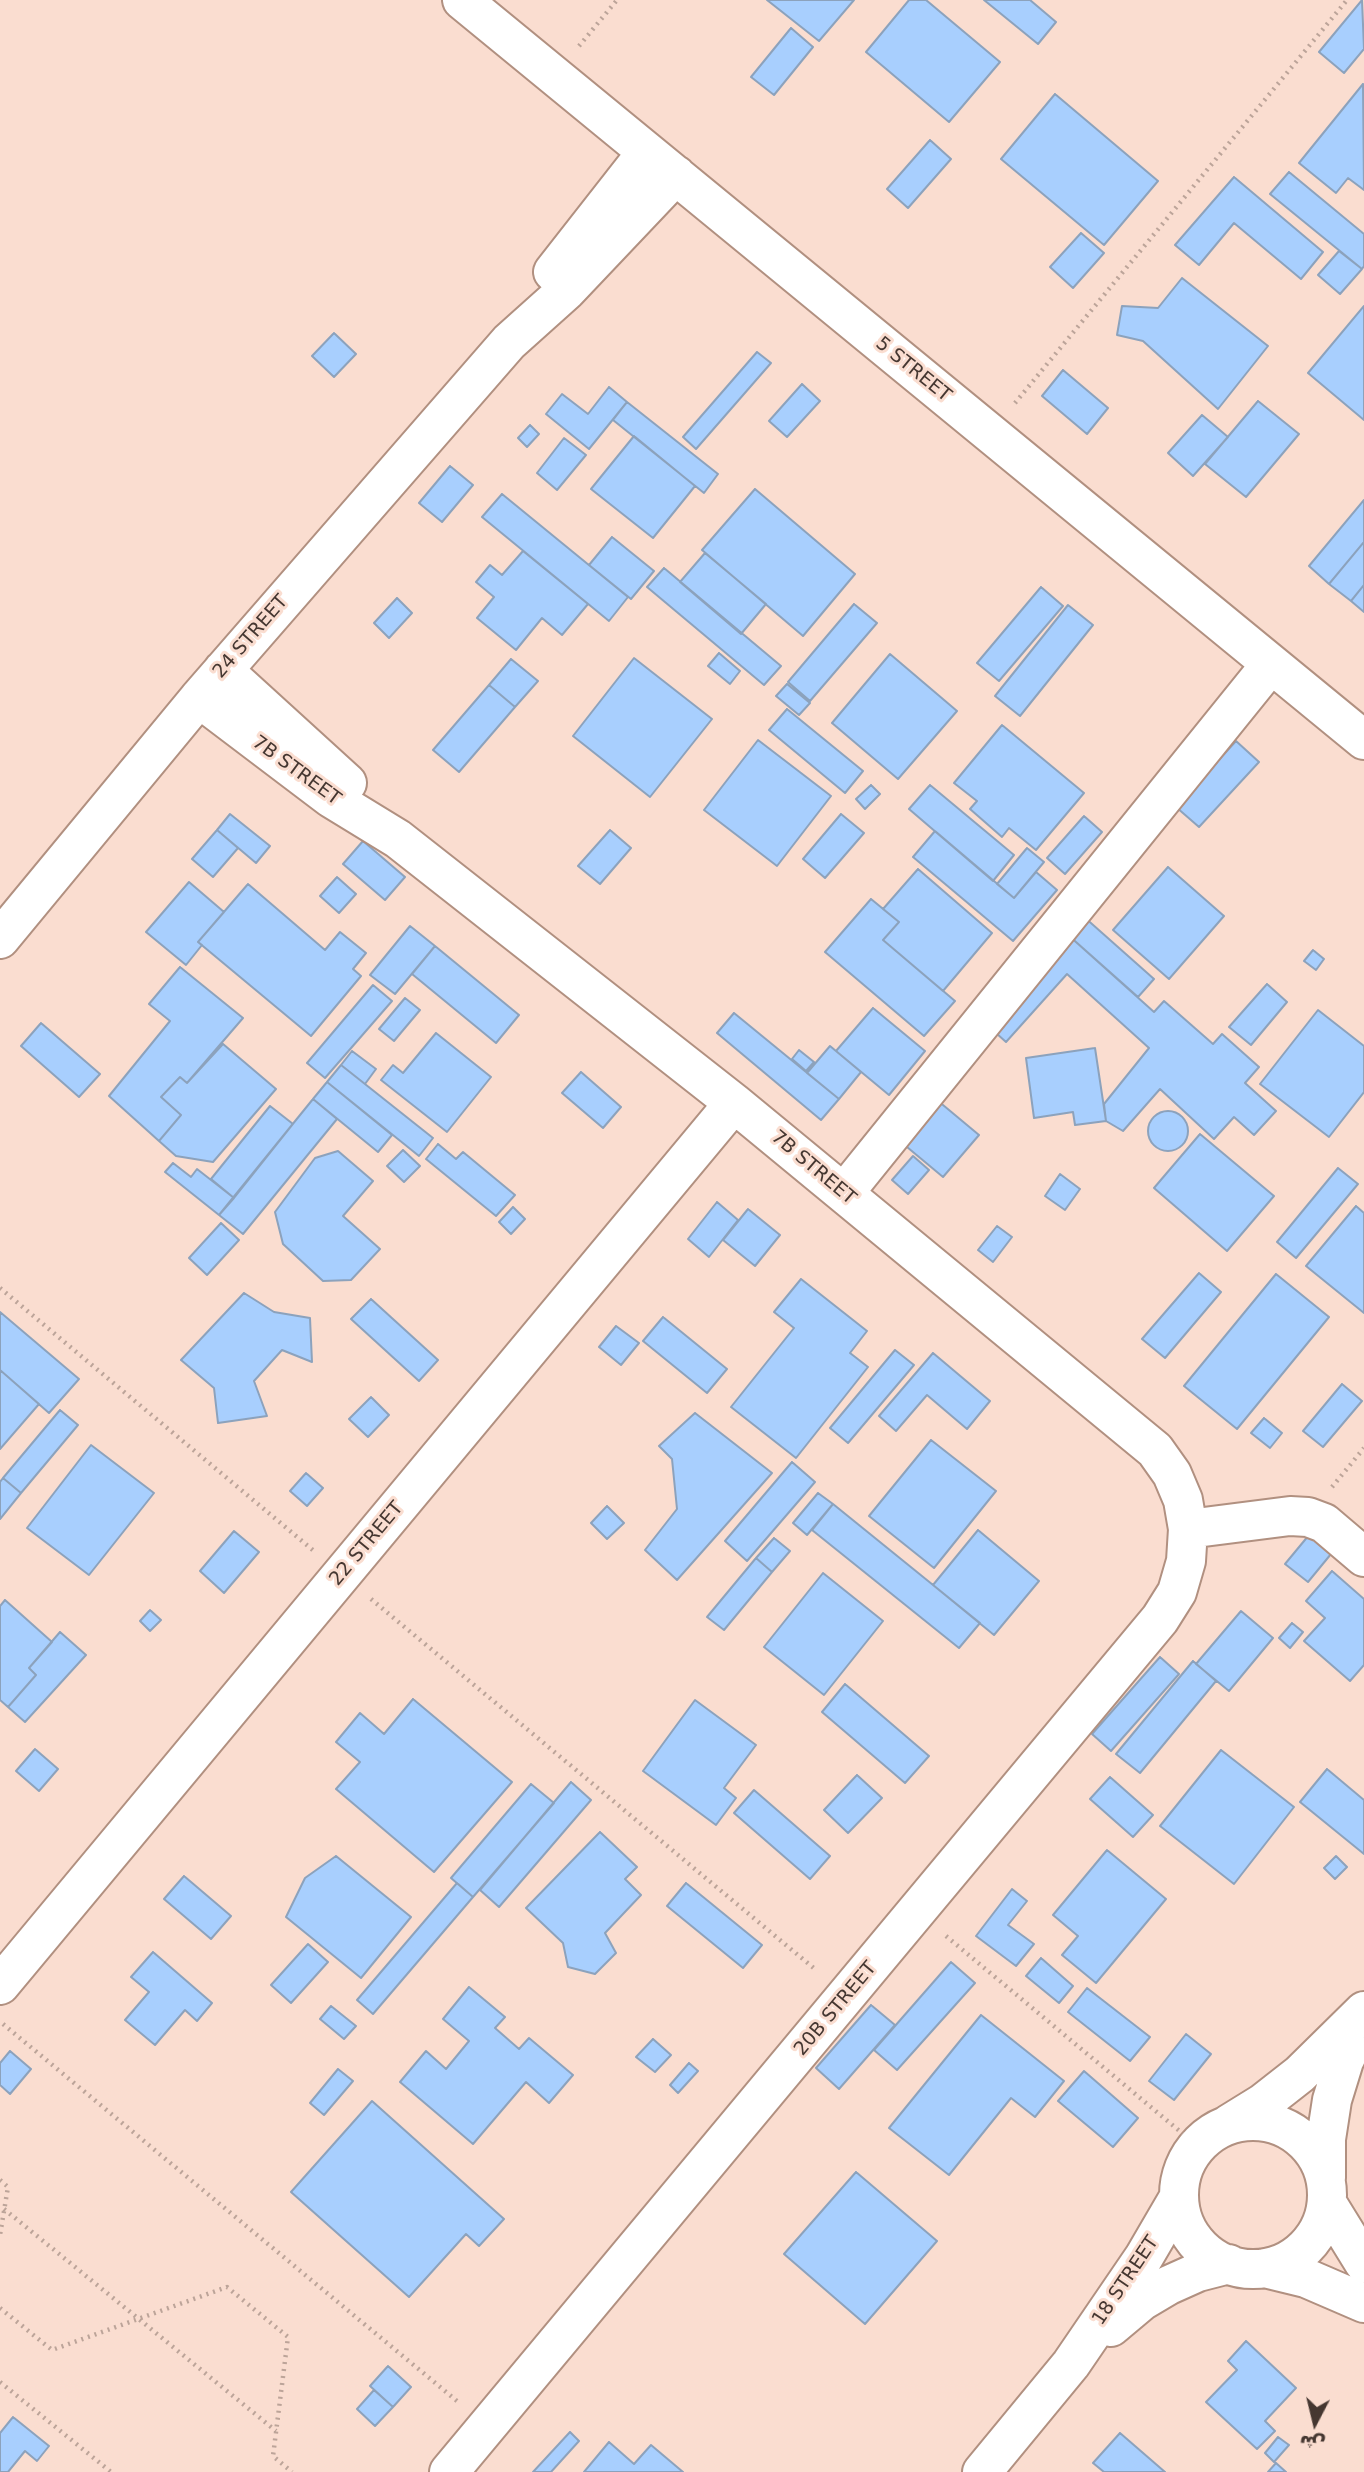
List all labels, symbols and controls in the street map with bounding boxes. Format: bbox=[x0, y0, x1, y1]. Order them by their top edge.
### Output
street label: 5 STREET bbox=[871, 333, 955, 407]
street label: 24 STREET bbox=[209, 591, 293, 683]
street label: 7B STREET bbox=[247, 731, 345, 811]
street label: 7B STREET bbox=[766, 1126, 860, 1210]
street label: 22 STREET bbox=[325, 1497, 409, 1591]
street label: 20B STREET bbox=[790, 1957, 882, 2061]
street label: 18 STREET bbox=[1088, 2232, 1164, 2330]
north arrow bbox=[1280, 2388, 1350, 2458]
text: ش bbox=[1298, 2431, 1327, 2456]

